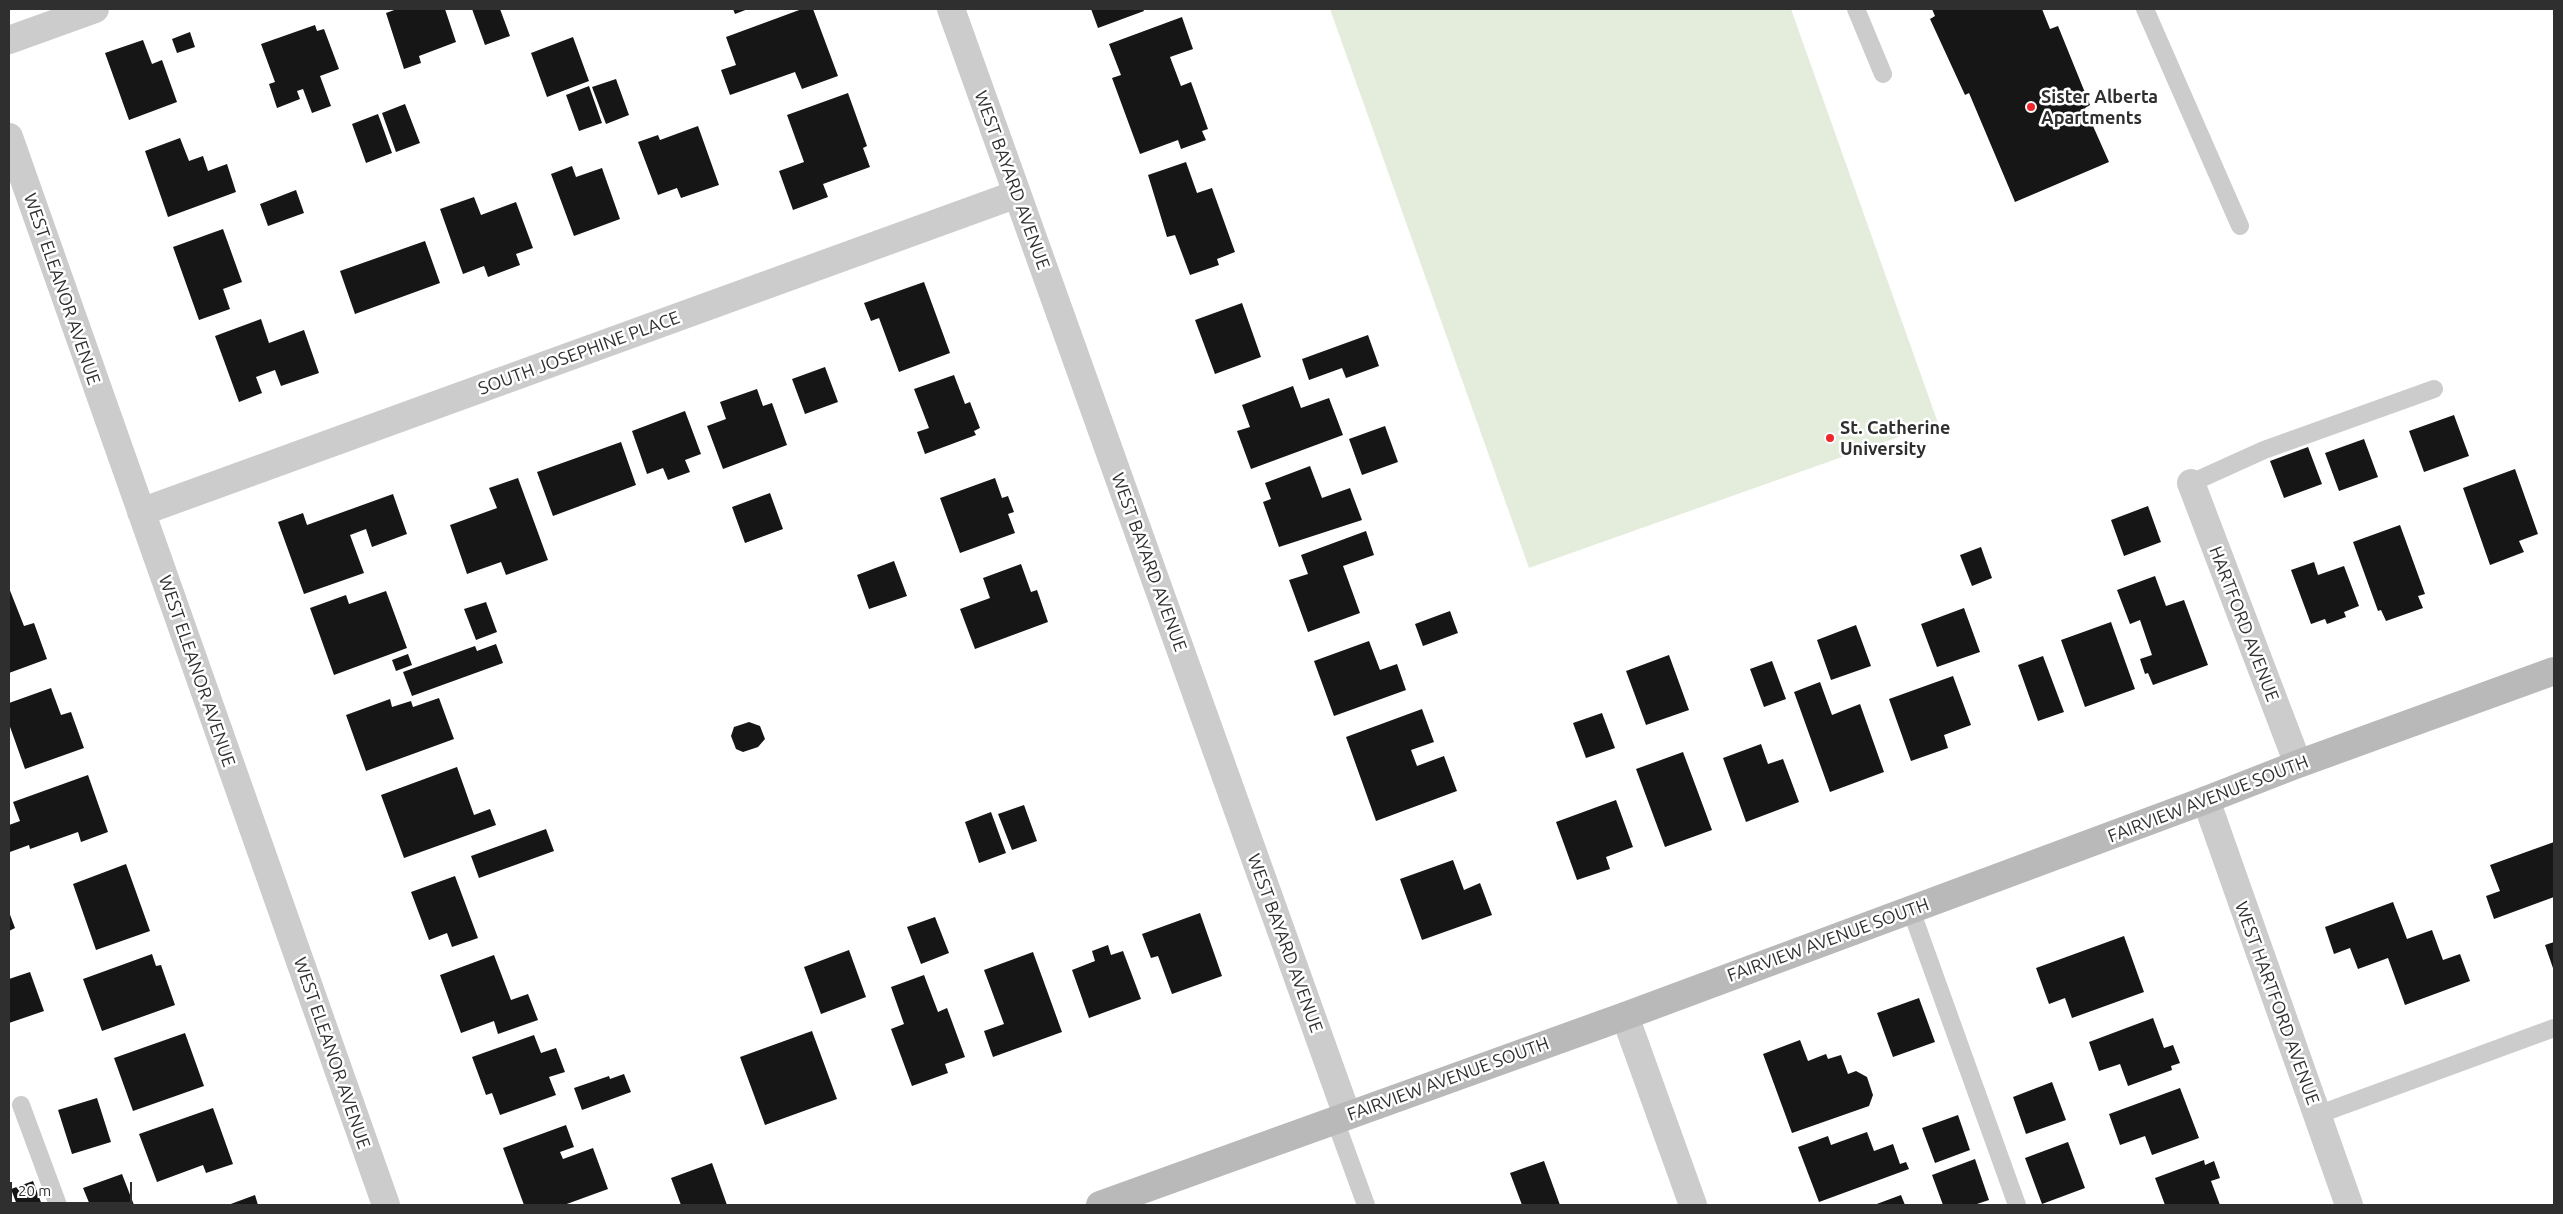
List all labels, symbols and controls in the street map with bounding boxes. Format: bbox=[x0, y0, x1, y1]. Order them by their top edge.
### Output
place label: Sister Alberta Apartments bbox=[2041, 86, 2158, 128]
street label: WEST BAYARD AVENUE bbox=[970, 88, 1054, 272]
marker: Sister Alberta Apartments bbox=[2025, 101, 2037, 113]
street label: WEST ELEANOR AVENUE bbox=[19, 190, 105, 388]
street label: SOUTH JOSEPHINE PLACE bbox=[475, 306, 683, 400]
place label: St. Catherine University bbox=[1840, 417, 1950, 459]
marker: St. Catherine University bbox=[1824, 432, 1836, 444]
street label: WEST BAYARD AVENUE bbox=[1107, 470, 1191, 654]
street label: HARTFORD AVENUE bbox=[2204, 543, 2284, 705]
street label: WEST ELEANOR AVENUE bbox=[154, 572, 240, 770]
street label: FAIRVIEW AVENUE SOUTH bbox=[2105, 751, 2311, 847]
street label: WEST BAYARD AVENUE bbox=[1243, 851, 1327, 1035]
street label: FAIRVIEW AVENUE SOUTH bbox=[1724, 893, 1932, 987]
street label: WEST HARTFORD AVENUE bbox=[2230, 898, 2324, 1108]
street label: WEST ELEANOR AVENUE bbox=[289, 954, 375, 1152]
street label: FAIRVIEW AVENUE SOUTH bbox=[1344, 1032, 1552, 1126]
scale bar bbox=[12, 1172, 135, 1204]
text: 20 m bbox=[18, 1182, 51, 1199]

